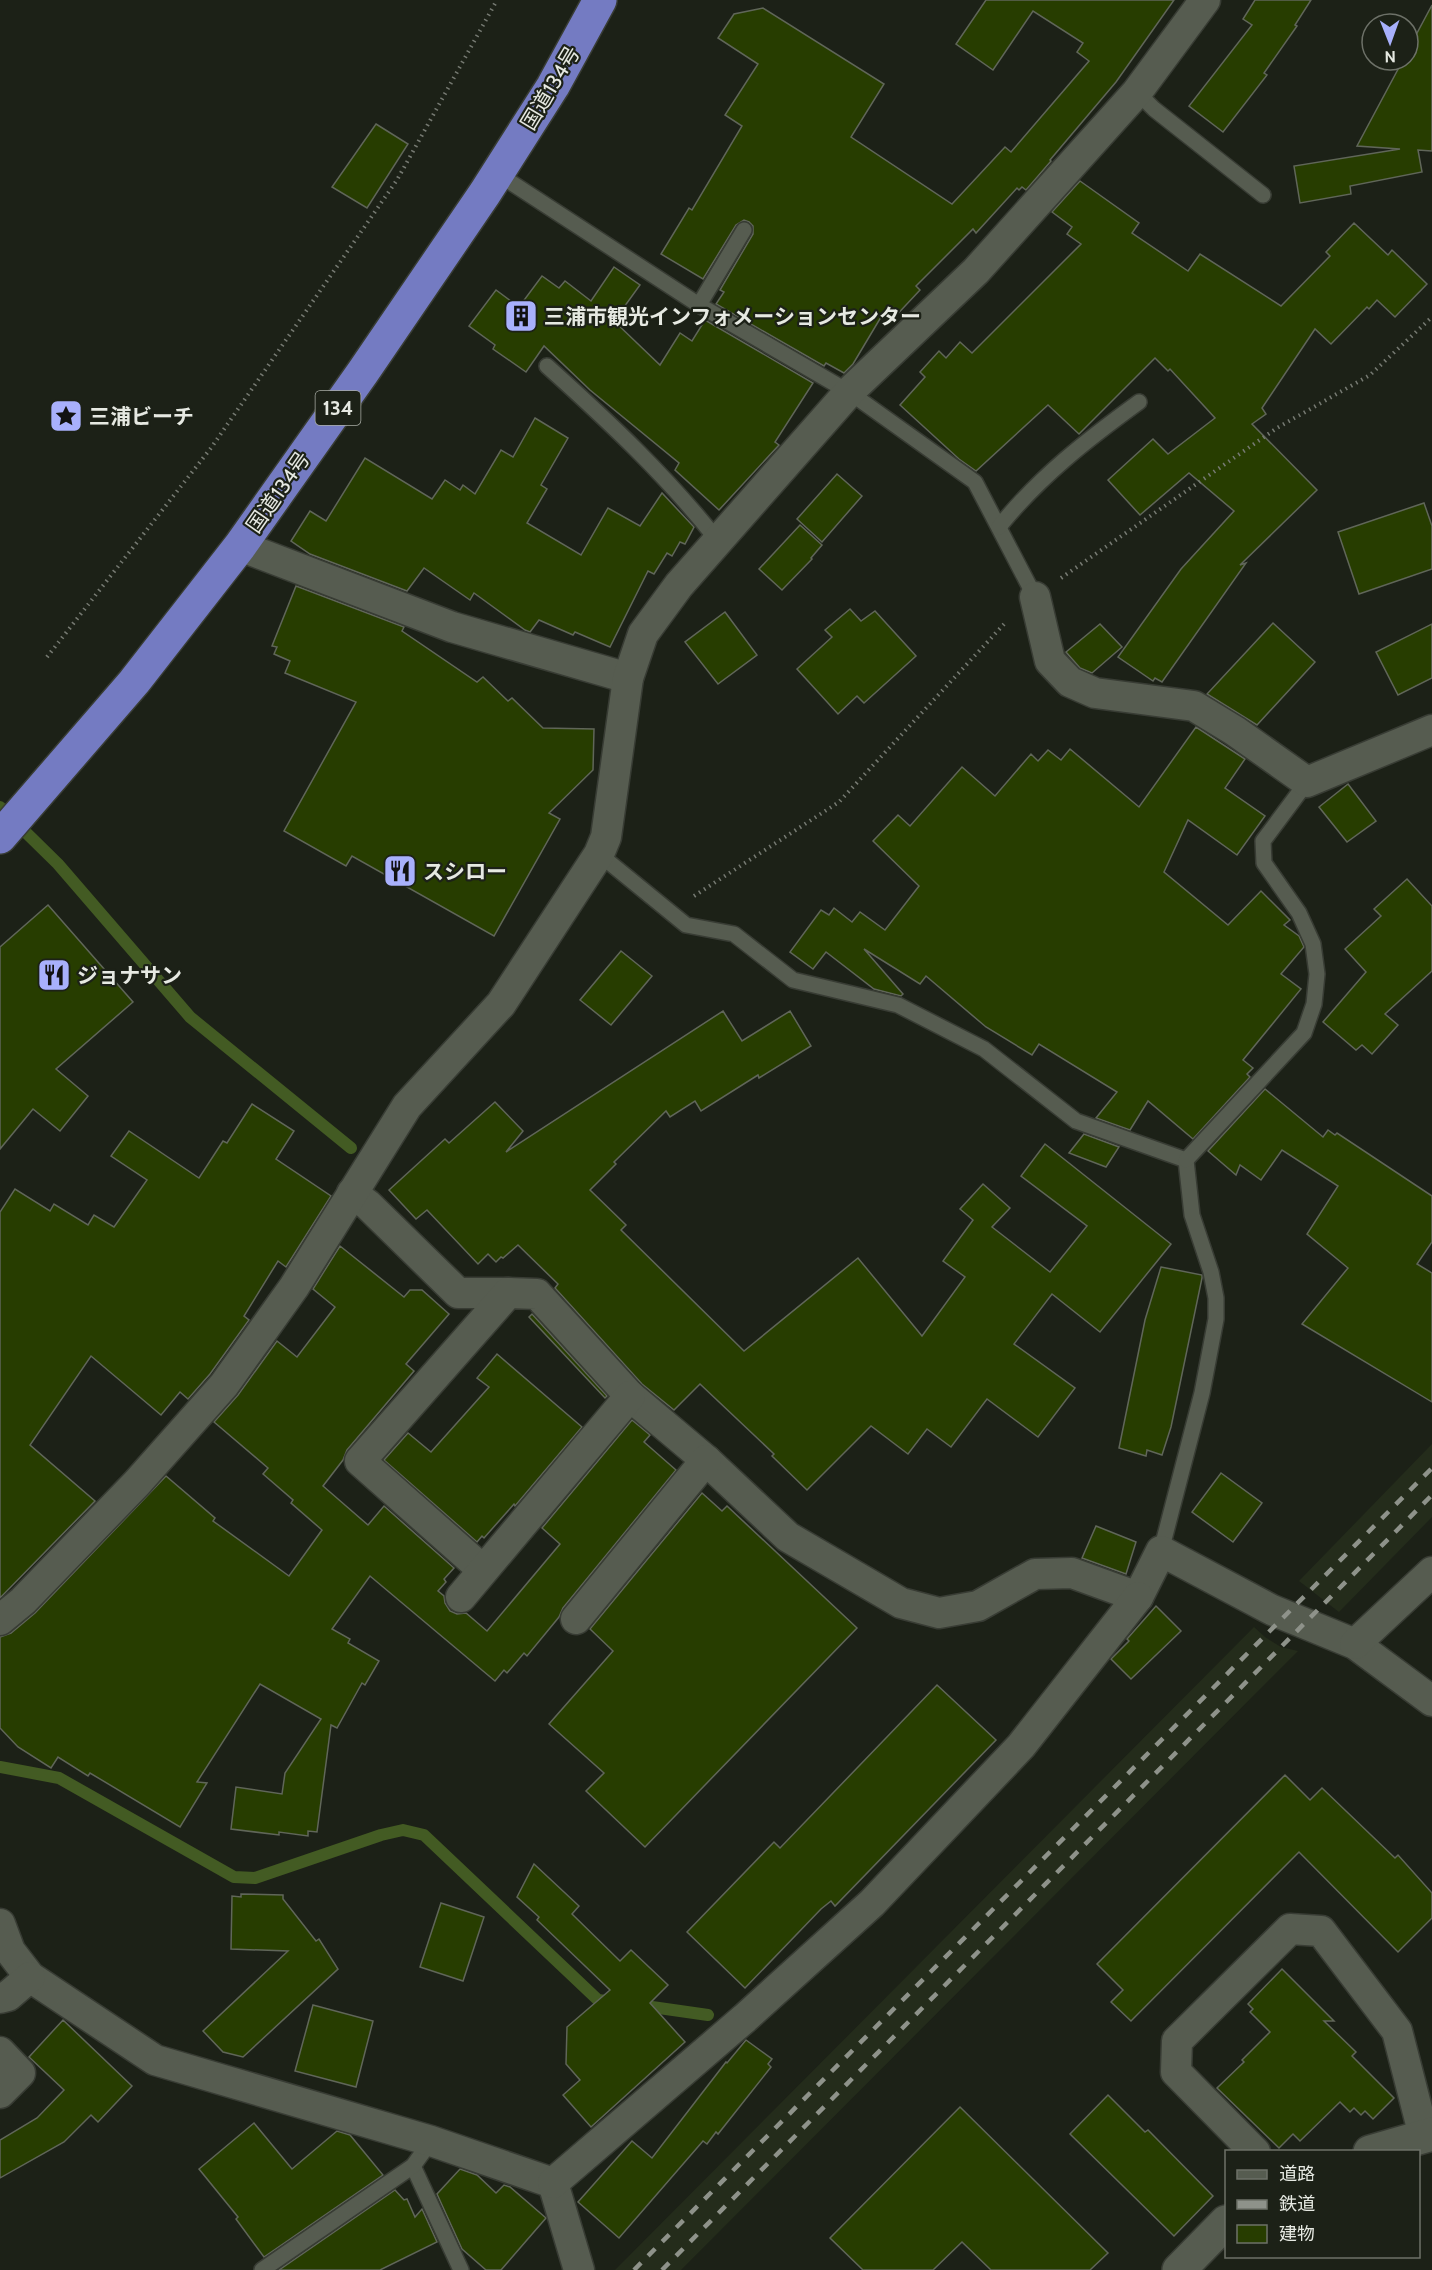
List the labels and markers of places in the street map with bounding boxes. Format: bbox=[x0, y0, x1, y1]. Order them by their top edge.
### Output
building icon: 三浦市観光インフォメーションセンター bbox=[503, 298, 539, 334]
place label: 三浦市観光インフォメーションセンター bbox=[544, 304, 921, 329]
place icon: 三浦ビーチ bbox=[48, 398, 84, 434]
place label: 三浦ビーチ bbox=[89, 404, 194, 429]
restaurant icon: スシロー bbox=[382, 853, 418, 889]
place label: スシロー bbox=[423, 859, 507, 884]
restaurant icon: ジョナサン bbox=[36, 957, 72, 993]
place label: ジョナサン bbox=[77, 963, 182, 988]

